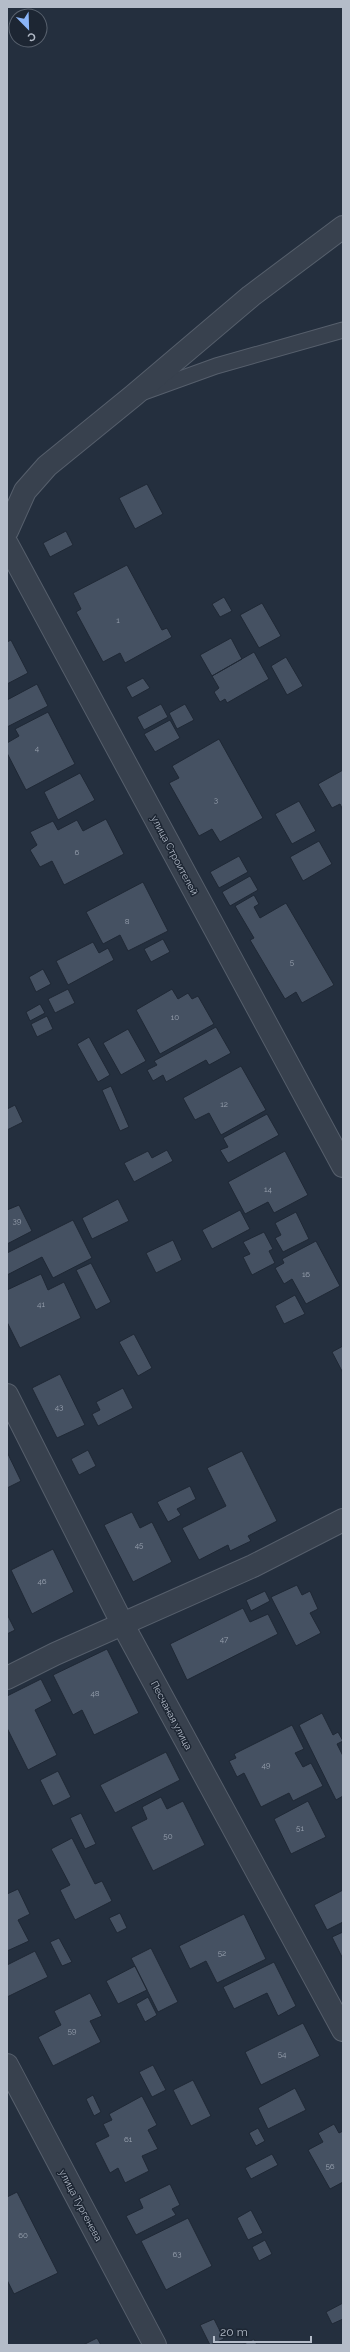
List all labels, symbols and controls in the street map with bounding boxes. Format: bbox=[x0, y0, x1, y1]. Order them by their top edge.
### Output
north arrow bbox=[8, 8, 48, 48]
text: С bbox=[25, 29, 38, 44]
house number: 1 bbox=[116, 615, 120, 625]
house number: 4 bbox=[35, 743, 40, 753]
house number: 3 bbox=[214, 795, 218, 805]
street label: улица Строителей bbox=[149, 814, 200, 897]
house number: 6 bbox=[75, 847, 80, 857]
house number: 8 bbox=[125, 916, 130, 926]
house number: 5 bbox=[290, 957, 295, 967]
house number: 10 bbox=[171, 1012, 179, 1022]
house number: 12 bbox=[220, 1099, 228, 1109]
house number: 14 bbox=[264, 1184, 273, 1194]
house number: 39 bbox=[13, 1216, 22, 1226]
house number: 16 bbox=[302, 1269, 310, 1279]
house number: 41 bbox=[37, 1299, 45, 1309]
house number: 43 bbox=[55, 1402, 63, 1412]
house number: 45 bbox=[135, 1540, 144, 1550]
house number: 46 bbox=[37, 1576, 47, 1586]
house number: 47 bbox=[220, 1634, 229, 1644]
street label: Песчаная улица bbox=[149, 1679, 194, 1751]
house number: 48 bbox=[90, 1688, 100, 1698]
house number: 49 bbox=[261, 1760, 271, 1770]
house number: 51 bbox=[296, 1823, 304, 1833]
house number: 50 bbox=[163, 1831, 173, 1841]
house number: 52 bbox=[218, 1948, 226, 1958]
house number: 59 bbox=[67, 2026, 77, 2036]
house number: 54 bbox=[278, 2049, 287, 2059]
house number: 61 bbox=[124, 2134, 133, 2144]
house number: 56 bbox=[325, 2161, 335, 2171]
street label: улица Тургенева bbox=[57, 2167, 104, 2243]
house number: 60 bbox=[18, 2230, 28, 2240]
house number: 63 bbox=[172, 2249, 182, 2259]
scale bar bbox=[214, 2318, 311, 2344]
text: 20 m bbox=[220, 2325, 248, 2339]

